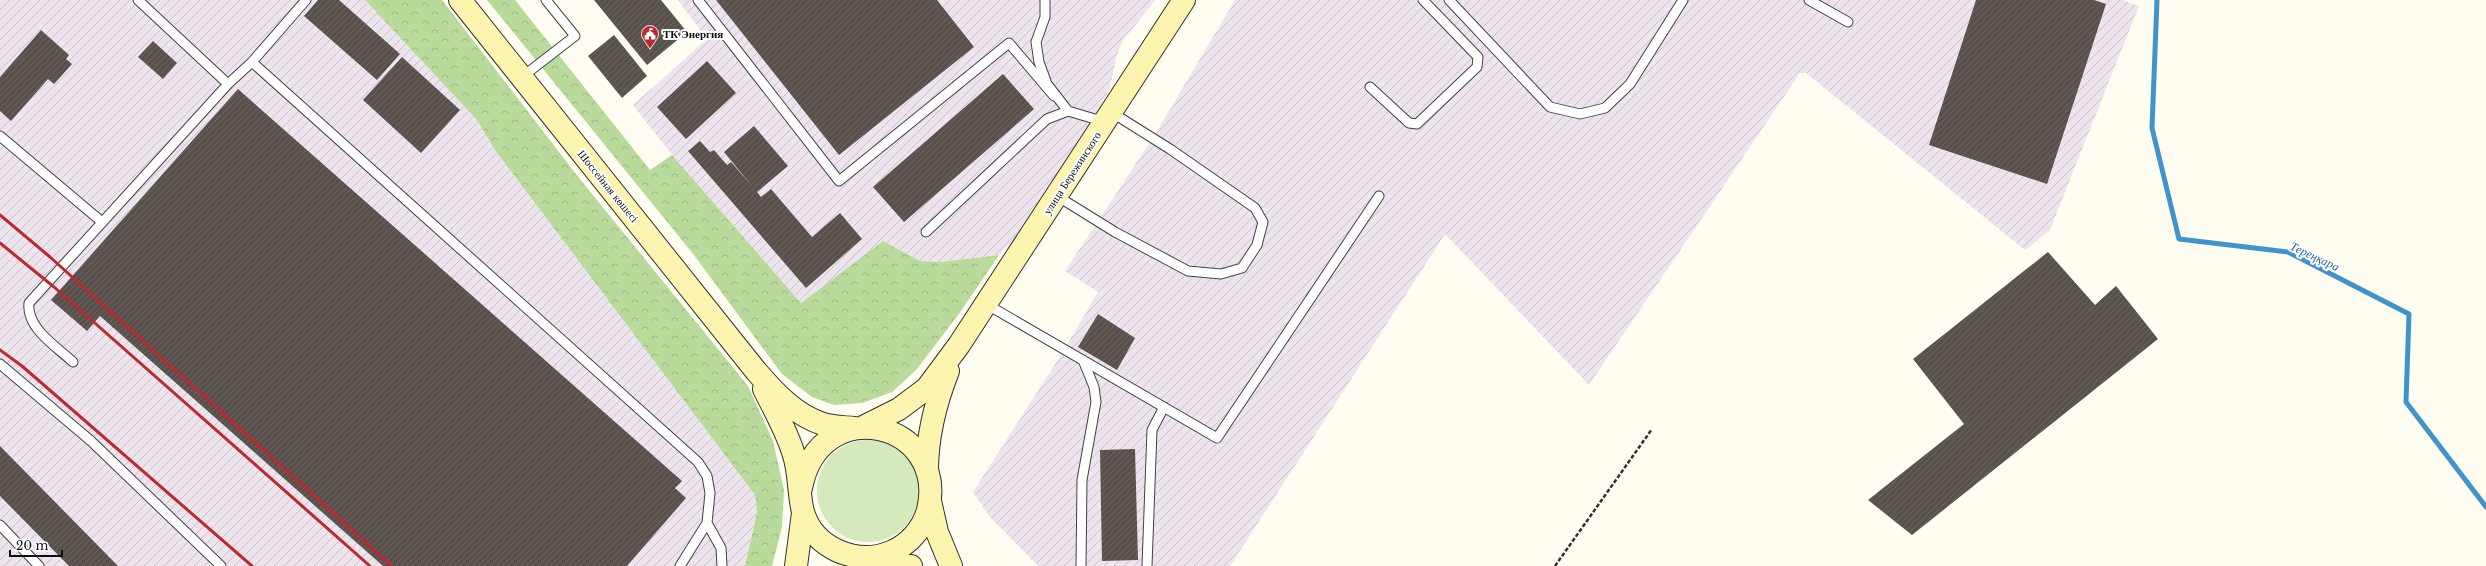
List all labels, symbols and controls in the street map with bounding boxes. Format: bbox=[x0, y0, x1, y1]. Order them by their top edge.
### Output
public building icon: ТК Энергия bbox=[640, 24, 660, 49]
place label: ТК Энергия bbox=[663, 27, 723, 41]
street label: улица Бережинского bbox=[1040, 128, 1104, 217]
street label: Шоссейная көшесі bbox=[575, 147, 641, 225]
water label: Тереңқара bbox=[2288, 238, 2342, 274]
scale bar bbox=[10, 532, 62, 558]
text: 20 m bbox=[16, 538, 48, 553]

